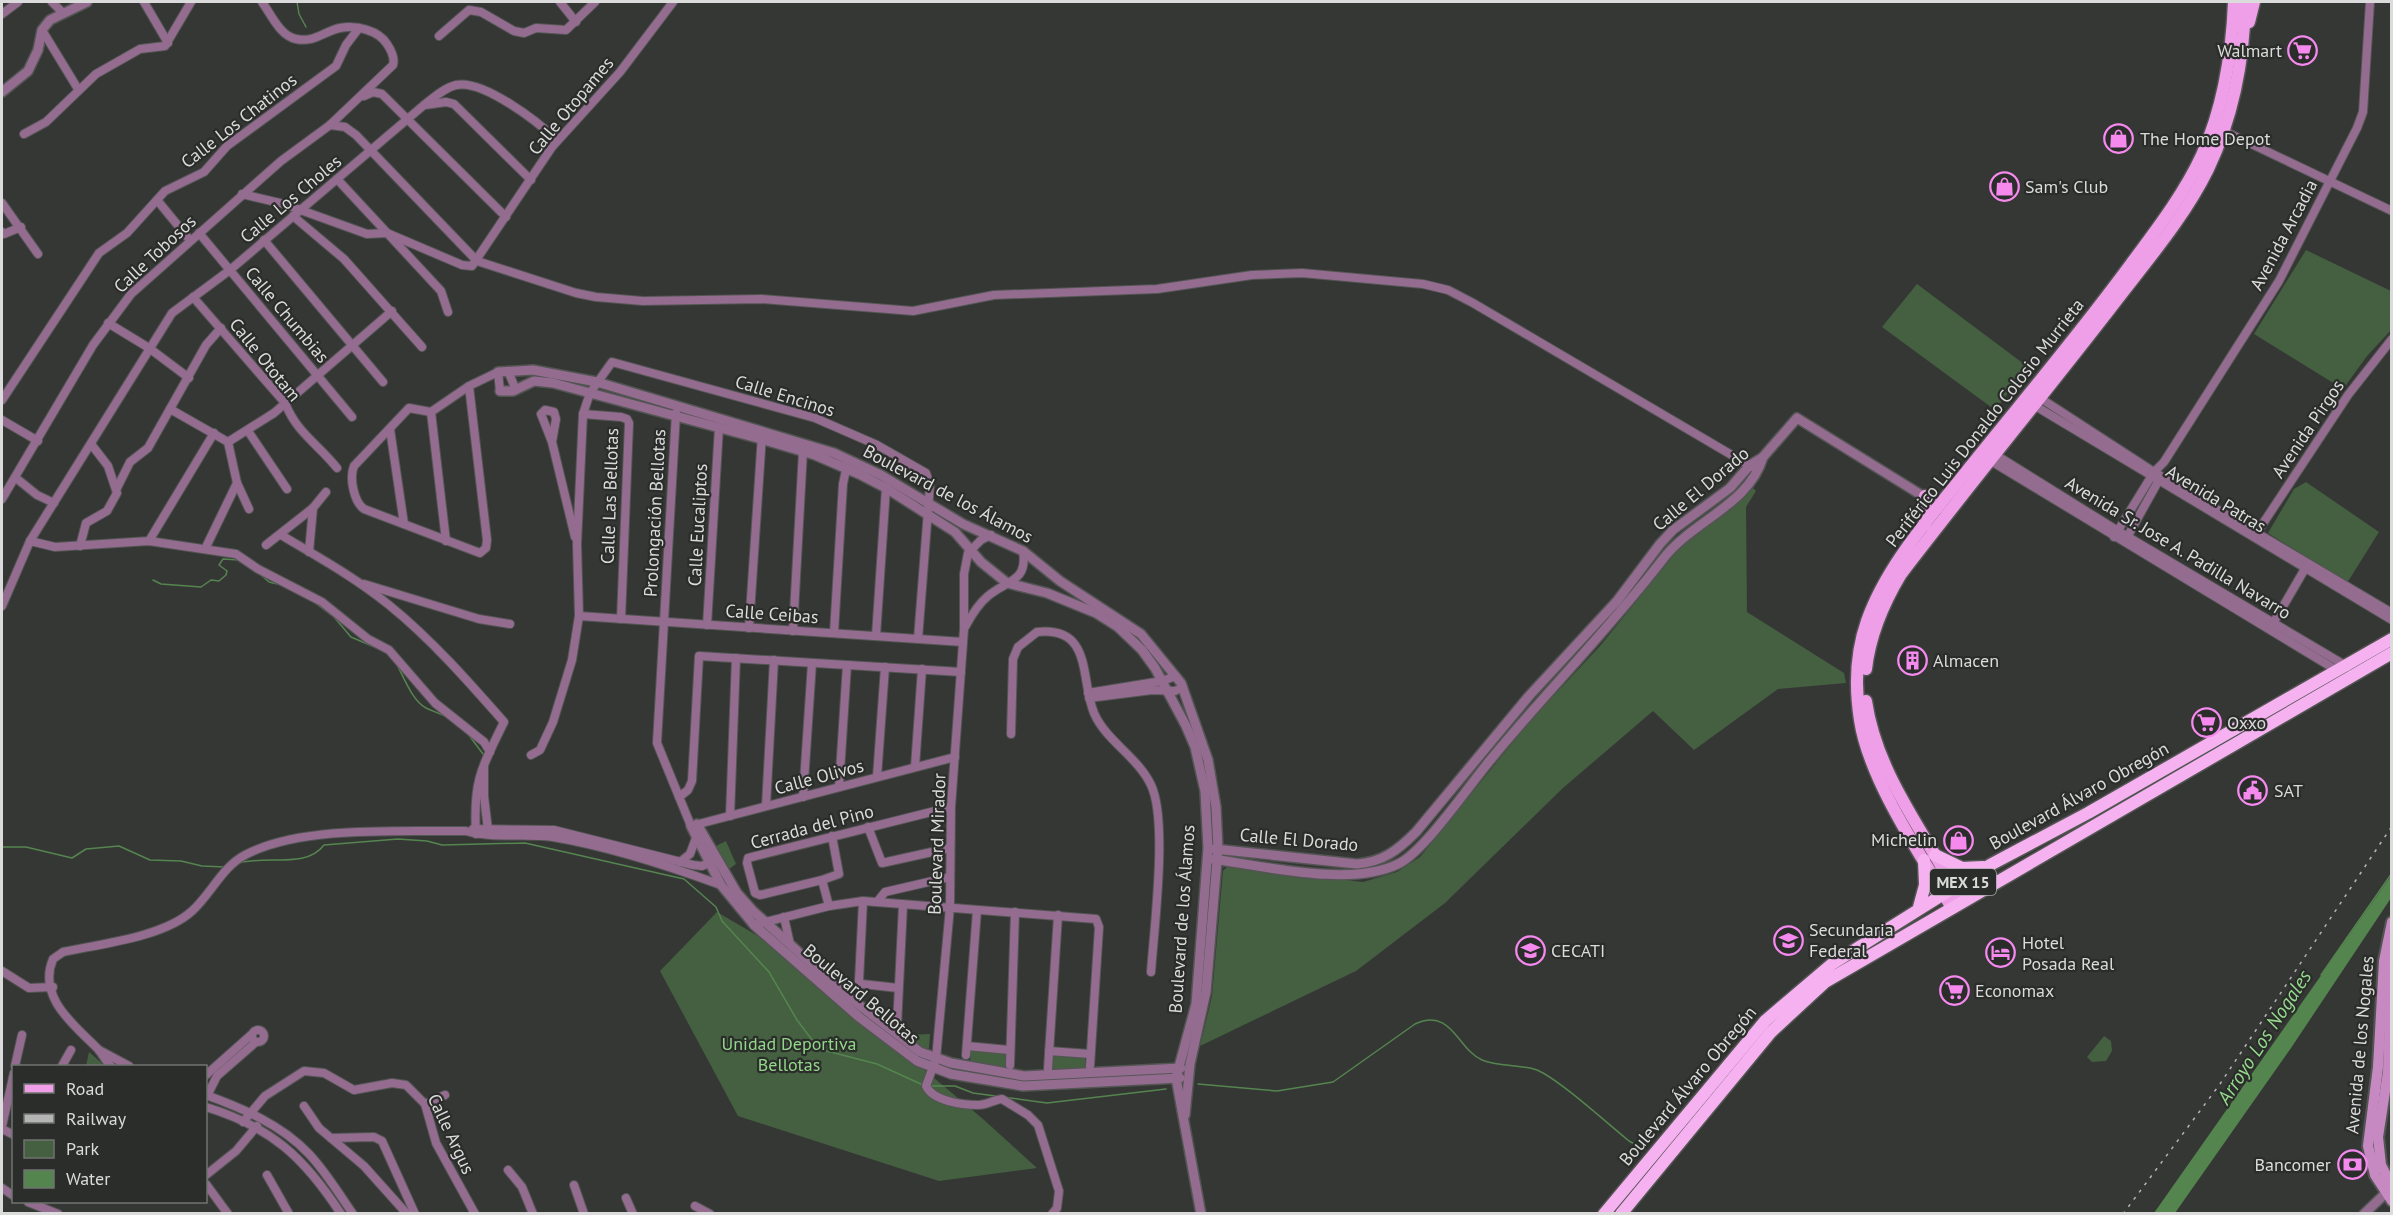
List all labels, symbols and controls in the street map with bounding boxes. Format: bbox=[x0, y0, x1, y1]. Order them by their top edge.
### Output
supermarket icon: Walmart bbox=[2287, 35, 2319, 67]
place label: Walmart bbox=[2217, 39, 2282, 62]
street label: Calle Otopames bbox=[523, 52, 618, 160]
street label: Calle Los Chatinos bbox=[176, 68, 301, 173]
shop icon: The Home Depot bbox=[2103, 123, 2135, 155]
place label: The Home Depot bbox=[2140, 127, 2271, 150]
street label: Calle Los Choles bbox=[235, 150, 346, 248]
shop icon: Sam's Club bbox=[1988, 171, 2020, 203]
place label: Sam's Club bbox=[2025, 175, 2108, 198]
street label: Avenida Arcadia bbox=[2245, 175, 2322, 294]
street label: Calle Tobosos bbox=[109, 210, 201, 298]
street label: Calle Chumbias bbox=[240, 262, 334, 368]
street label: Periférico Luis Donaldo Colosio Murrieta bbox=[1880, 294, 2089, 552]
street label: Calle Ototam bbox=[225, 313, 306, 406]
street label: Calle Encinos bbox=[733, 369, 838, 422]
street label: Avenida Pirgos bbox=[2266, 375, 2349, 482]
street label: Calle Las Bellotas bbox=[596, 428, 623, 564]
street label: Prolongación Bellotas bbox=[639, 428, 670, 598]
street label: Boulevard de los Álamos bbox=[859, 439, 1037, 548]
street label: Calle El Dorado bbox=[1648, 442, 1754, 536]
street label: Avenida Patras bbox=[2162, 460, 2270, 537]
street label: Calle Eucaliptos bbox=[683, 463, 712, 587]
street label: Avenida Sr. Jose A. Padilla Navarro bbox=[2061, 471, 2295, 624]
street label: Calle Ceibas bbox=[725, 599, 819, 628]
building icon: Almacen bbox=[1896, 645, 1928, 677]
place label: Almacen bbox=[1933, 649, 1999, 672]
supermarket icon: Oxxo bbox=[2190, 707, 2222, 739]
place label: Oxxo bbox=[2227, 711, 2266, 734]
street label: Boulevard Álvaro Obregón bbox=[1985, 737, 2173, 855]
street label: Calle Olivos bbox=[772, 754, 866, 799]
street label: Boulevard Mirador bbox=[923, 773, 950, 915]
public building icon: SAT bbox=[2237, 775, 2269, 807]
place label: SAT bbox=[2274, 779, 2303, 802]
street label: Cerrada del Pino bbox=[748, 799, 876, 854]
street label: Calle El Dorado bbox=[1239, 823, 1359, 856]
street label: Boulevard de los Álamos bbox=[1163, 824, 1200, 1014]
shop icon: Michelin bbox=[1942, 824, 1974, 856]
place label: Michelin bbox=[1871, 828, 1937, 851]
road number: MEX 15 bbox=[1930, 869, 1996, 895]
place label: Secundaria Federal bbox=[1809, 918, 1894, 962]
school or university icon: Secundaria Federal bbox=[1772, 924, 1804, 956]
place label: Hotel Posada Real bbox=[2022, 931, 2115, 975]
school or university icon: CECATI bbox=[1514, 935, 1546, 967]
hotel icon: Hotel Posada Real bbox=[1985, 937, 2017, 969]
street label: Boulevard Bellotas bbox=[799, 938, 924, 1049]
place label: CECATI bbox=[1551, 939, 1605, 962]
street label: Avenida de los Nogales bbox=[2340, 955, 2379, 1135]
water label: Arroyo Los Nogales bbox=[2210, 965, 2317, 1110]
supermarket icon: Economax bbox=[1938, 975, 1970, 1007]
place label: Economax bbox=[1975, 979, 2054, 1002]
street label: Boulevard Álvaro Obregón bbox=[1614, 1001, 1761, 1170]
park label: Unidad Deportiva Bellotas bbox=[722, 1032, 857, 1076]
legend bbox=[12, 1065, 207, 1203]
text: Road bbox=[66, 1077, 104, 1100]
street label: Calle Argus bbox=[423, 1090, 480, 1178]
text: Railway bbox=[66, 1107, 127, 1130]
text: Park bbox=[66, 1137, 99, 1160]
bank icon: Bancomer bbox=[2336, 1149, 2368, 1181]
place label: Bancomer bbox=[2254, 1153, 2331, 1176]
text: Water bbox=[66, 1167, 110, 1190]

